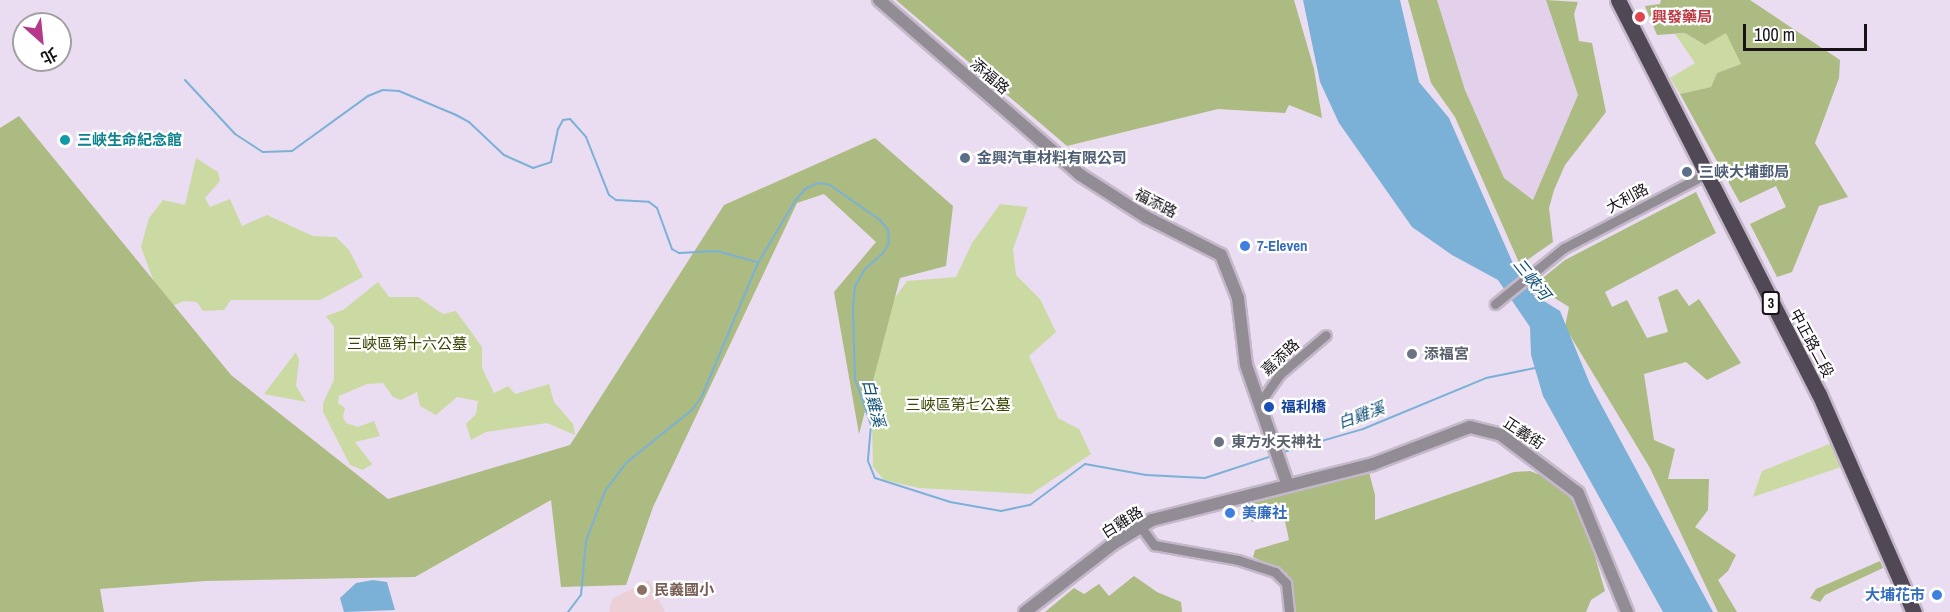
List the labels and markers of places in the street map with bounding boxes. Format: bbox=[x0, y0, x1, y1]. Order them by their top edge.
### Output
place label: 興發藥局 bbox=[1652, 8, 1712, 26]
marker: 興發藥局 bbox=[1633, 10, 1647, 24]
place label: 三峽生命紀念館 bbox=[77, 131, 182, 149]
marker: 三峽生命紀念館 bbox=[58, 133, 72, 147]
place label: 金興汽車材料有限公司 bbox=[977, 149, 1127, 167]
marker: 金興汽車材料有限公司 bbox=[958, 151, 972, 165]
place label: 三峽大埔郵局 bbox=[1699, 163, 1789, 181]
marker: 三峽大埔郵局 bbox=[1680, 165, 1694, 179]
place label: 7-Eleven bbox=[1257, 237, 1308, 255]
marker: 7-Eleven bbox=[1238, 239, 1252, 253]
place label: 添福宮 bbox=[1424, 345, 1469, 363]
marker: 添福宮 bbox=[1405, 347, 1419, 361]
place label: 福利橋 bbox=[1281, 398, 1326, 416]
marker: 福利橋 bbox=[1262, 400, 1276, 414]
place label: 東方水天神社 bbox=[1231, 433, 1321, 451]
marker: 東方水天神社 bbox=[1212, 435, 1226, 449]
place label: 美廉社 bbox=[1242, 504, 1287, 522]
marker: 美廉社 bbox=[1223, 506, 1237, 520]
place label: 民義國小 bbox=[654, 581, 714, 599]
marker: 民義國小 bbox=[635, 583, 649, 597]
place label: 大埔花市 bbox=[1865, 586, 1925, 604]
marker: 大埔花市 bbox=[1930, 588, 1944, 602]

